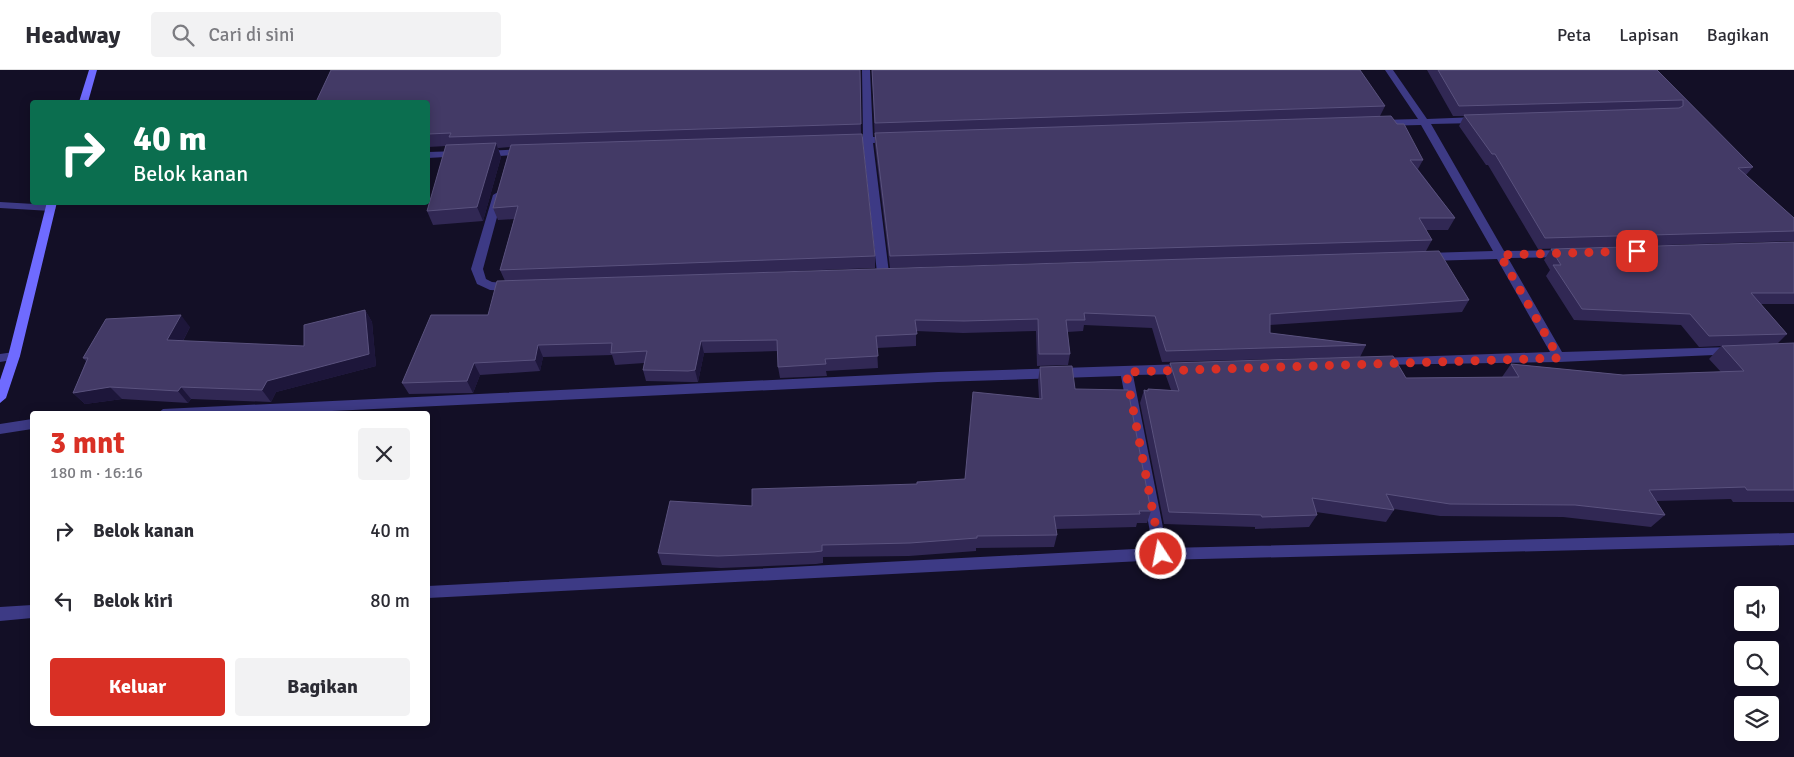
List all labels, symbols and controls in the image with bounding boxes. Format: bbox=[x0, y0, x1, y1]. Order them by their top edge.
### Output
search box bbox=[151, 12, 501, 57]
text: Headway bbox=[25, 20, 121, 50]
icon: search bbox=[169, 21, 197, 49]
text: Cari di sini bbox=[209, 23, 294, 47]
text: Peta bbox=[1557, 24, 1591, 46]
text: Lapisan bbox=[1619, 24, 1679, 46]
text: Bagikan bbox=[1707, 24, 1769, 46]
text: 40 m bbox=[133, 117, 207, 160]
icon: right bbox=[50, 120, 115, 185]
text: Belok kanan bbox=[133, 160, 248, 187]
pin bbox=[1616, 230, 1658, 272]
icon: arrive bbox=[1623, 237, 1651, 265]
text: 3 mnt bbox=[50, 425, 125, 462]
button: close bbox=[358, 428, 410, 480]
text: 180 m · 16:16 bbox=[50, 463, 143, 483]
icon: right bbox=[50, 517, 78, 545]
text: Belok kanan bbox=[93, 519, 194, 543]
text: 40 m bbox=[370, 519, 410, 543]
position arrow bbox=[1134, 527, 1186, 579]
map controls bbox=[1734, 586, 1779, 741]
button: sound bbox=[1734, 586, 1779, 631]
icon: left bbox=[50, 587, 78, 615]
text: Belok kiri bbox=[93, 589, 173, 613]
text: 80 m bbox=[370, 589, 410, 613]
button: search bbox=[1734, 641, 1779, 686]
button: Keluar bbox=[50, 658, 225, 716]
button: Bagikan bbox=[235, 658, 410, 716]
button: layers bbox=[1734, 696, 1779, 741]

